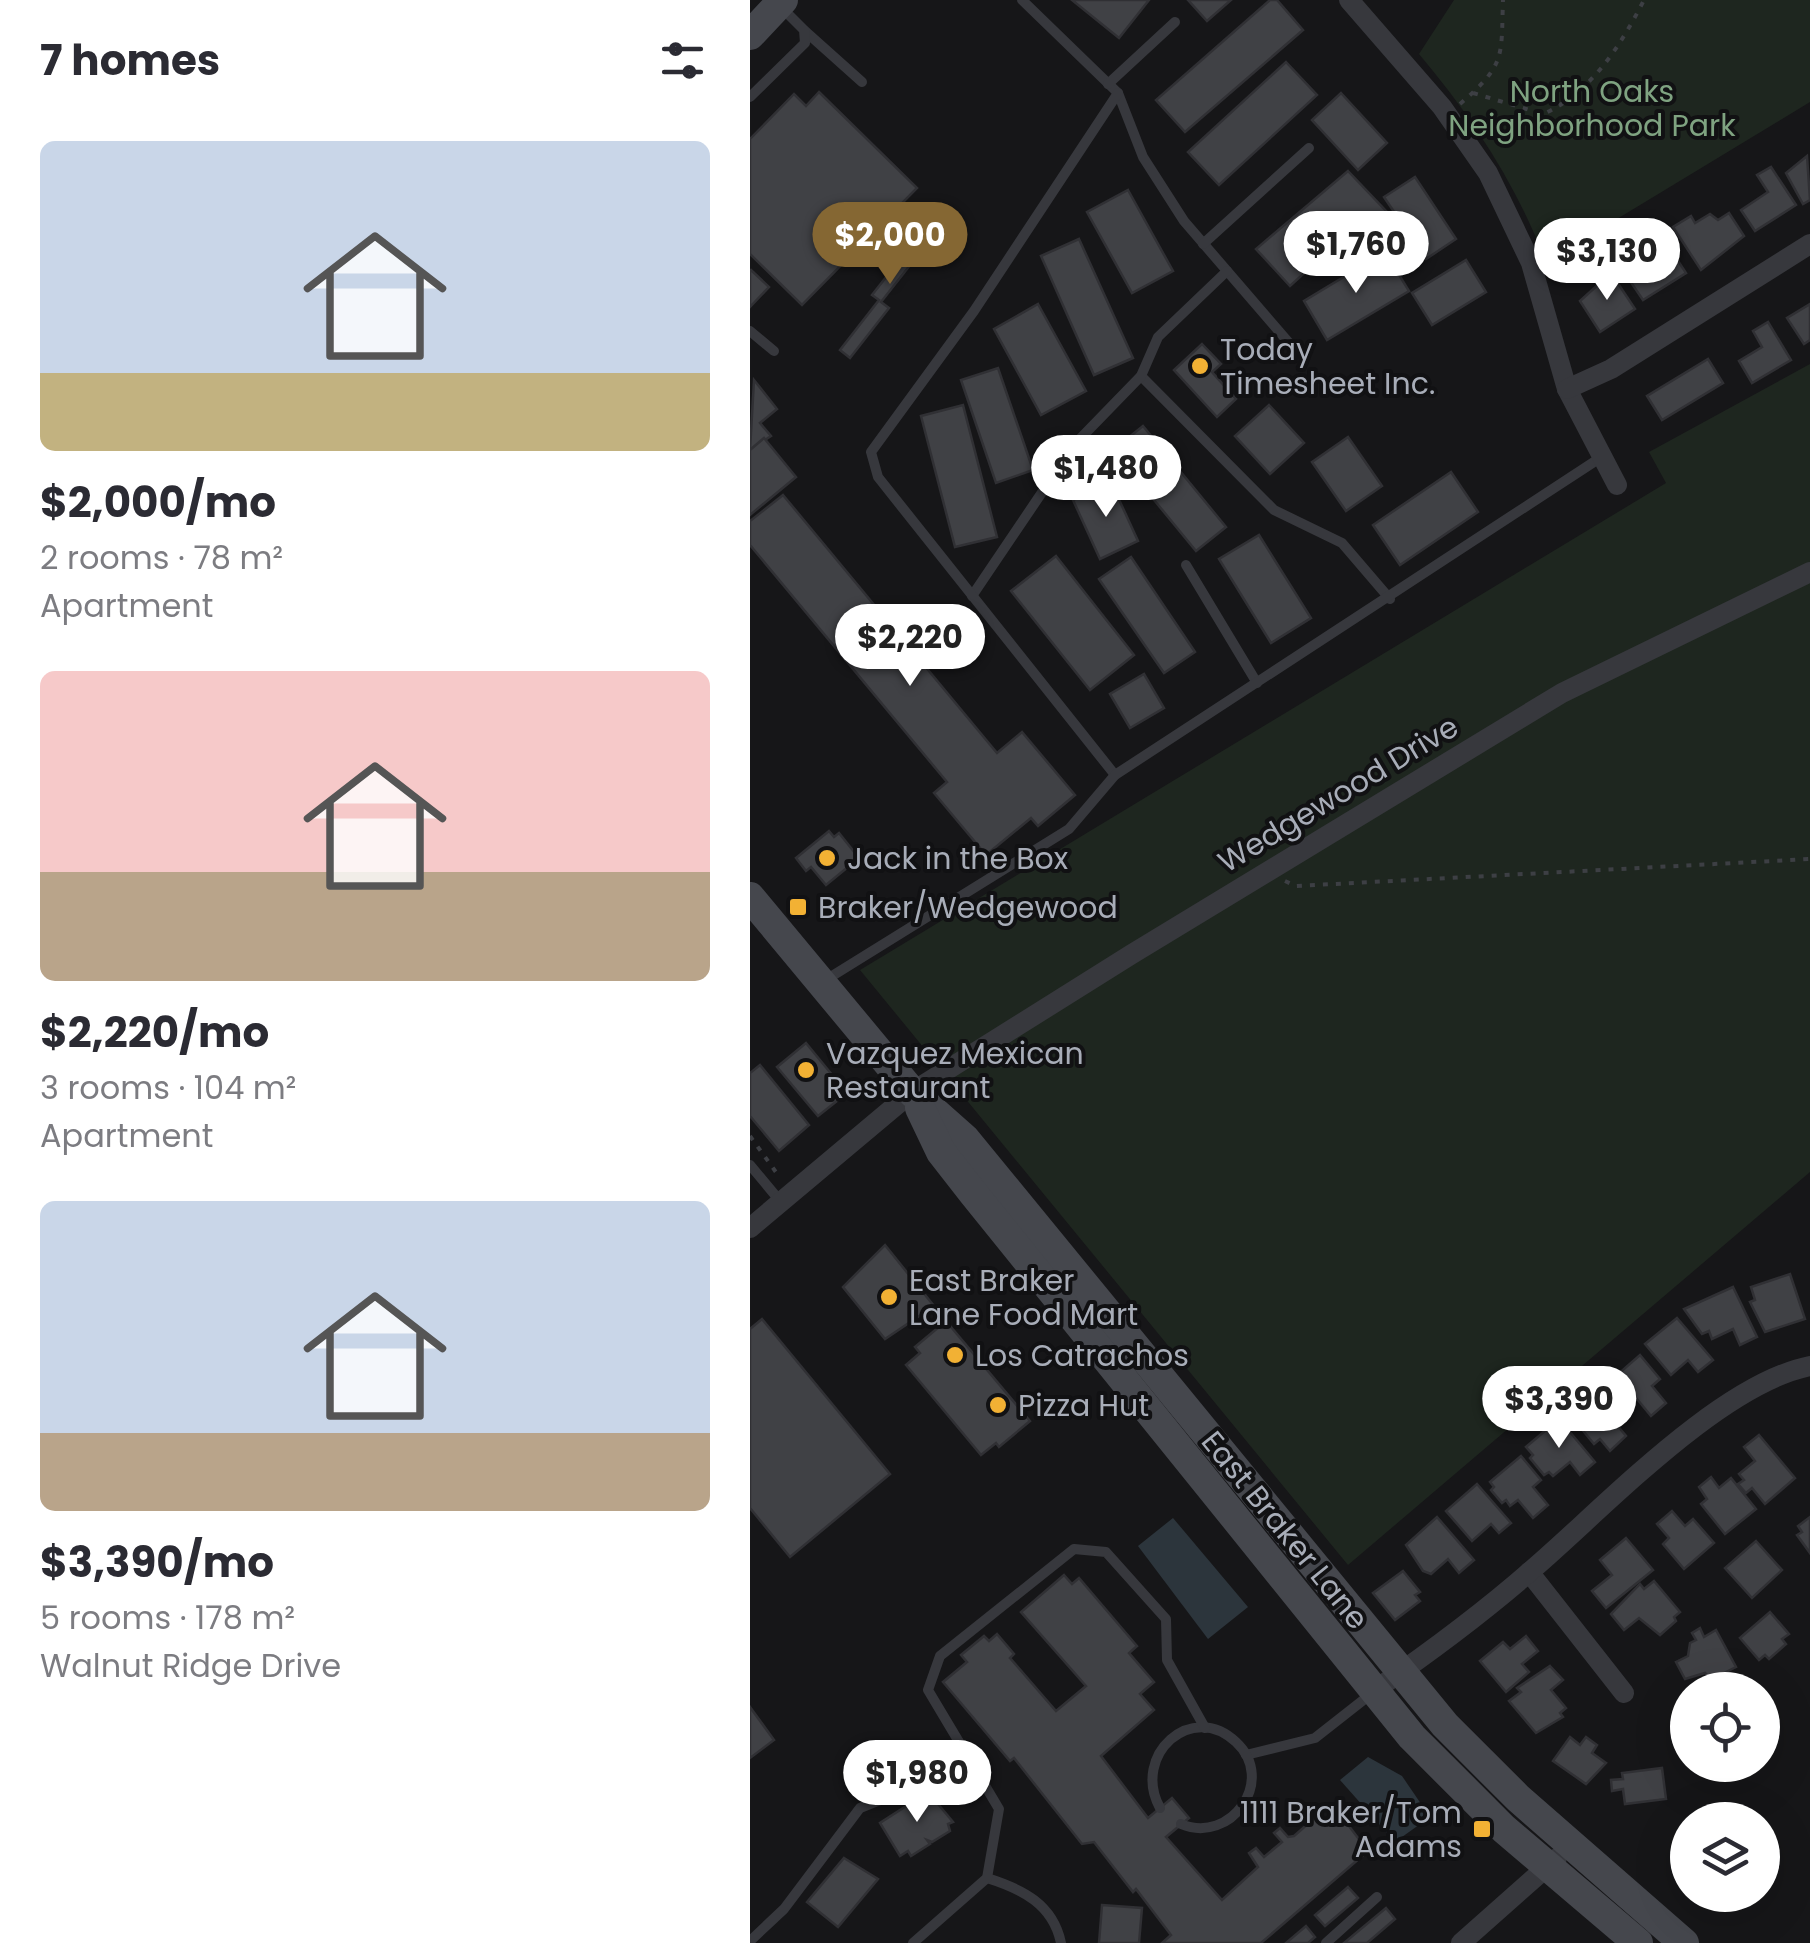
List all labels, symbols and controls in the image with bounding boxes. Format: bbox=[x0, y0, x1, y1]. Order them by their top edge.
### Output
text: 7 homes bbox=[40, 31, 220, 90]
icon: filters bbox=[655, 33, 710, 88]
park label: North Oaks Neighborhood Park bbox=[1448, 70, 1736, 147]
pin: $2,000 bbox=[809, 202, 971, 287]
icon: home bbox=[285, 206, 465, 386]
pin: $1,760 bbox=[1275, 211, 1437, 296]
text: $2,000 bbox=[834, 212, 946, 257]
pin: $3,130 bbox=[1526, 218, 1688, 303]
text: $1,760 bbox=[1306, 221, 1406, 266]
text: $3,130 bbox=[1556, 228, 1658, 273]
place label: Today Timesheet Inc. bbox=[1220, 328, 1435, 405]
marker: Today Timesheet Inc. bbox=[1189, 355, 1211, 377]
pin: $1,480 bbox=[1025, 435, 1187, 520]
text: $1,480 bbox=[1053, 445, 1159, 490]
text: $2,000/mo bbox=[40, 473, 276, 532]
text: 2 rooms · 78 m² bbox=[40, 535, 283, 580]
text: Apartment bbox=[40, 583, 213, 628]
pin: $2,220 bbox=[829, 604, 991, 689]
text: $2,220 bbox=[857, 614, 963, 659]
street label: Wedgewood Drive bbox=[1210, 705, 1466, 883]
icon: home bbox=[285, 736, 465, 916]
place label: Jack in the Box bbox=[847, 837, 1068, 880]
marker: Jack in the Box bbox=[816, 847, 838, 869]
place label: Braker/Wedgewood bbox=[818, 886, 1118, 929]
marker: Braker/Wedgewood bbox=[787, 896, 809, 918]
text: $2,220/mo bbox=[40, 1003, 269, 1062]
place label: Vazquez Mexican Restaurant bbox=[826, 1032, 1084, 1109]
marker: Vazquez Mexican Restaurant bbox=[795, 1059, 817, 1081]
text: 3 rooms · 104 m² bbox=[40, 1065, 296, 1110]
text: Apartment bbox=[40, 1113, 213, 1158]
place label: East Braker Lane Food Mart bbox=[909, 1259, 1138, 1336]
icon: home bbox=[285, 1266, 465, 1446]
marker: East Braker Lane Food Mart bbox=[878, 1286, 900, 1308]
place label: Los Catrachos bbox=[975, 1334, 1189, 1377]
marker: Los Catrachos bbox=[944, 1344, 966, 1366]
pin: $3,390 bbox=[1478, 1366, 1640, 1451]
text: $3,390 bbox=[1504, 1376, 1614, 1421]
place label: Pizza Hut bbox=[1018, 1384, 1149, 1427]
marker: Pizza Hut bbox=[987, 1394, 1009, 1416]
street label: East Braker Lane bbox=[1191, 1421, 1379, 1639]
text: $3,390/mo bbox=[40, 1533, 274, 1592]
text: 5 rooms · 178 m² bbox=[40, 1595, 295, 1640]
text: Walnut Ridge Drive bbox=[40, 1643, 341, 1688]
map controls bbox=[1670, 1672, 1780, 1912]
button: locate bbox=[1670, 1672, 1780, 1782]
pin: $1,980 bbox=[836, 1740, 998, 1825]
text: $1,980 bbox=[865, 1750, 969, 1795]
place label: 1111 Braker/Tom Adams bbox=[1240, 1791, 1462, 1868]
button: layers bbox=[1670, 1802, 1780, 1912]
marker: 1111 Braker/Tom Adams bbox=[1471, 1818, 1493, 1840]

